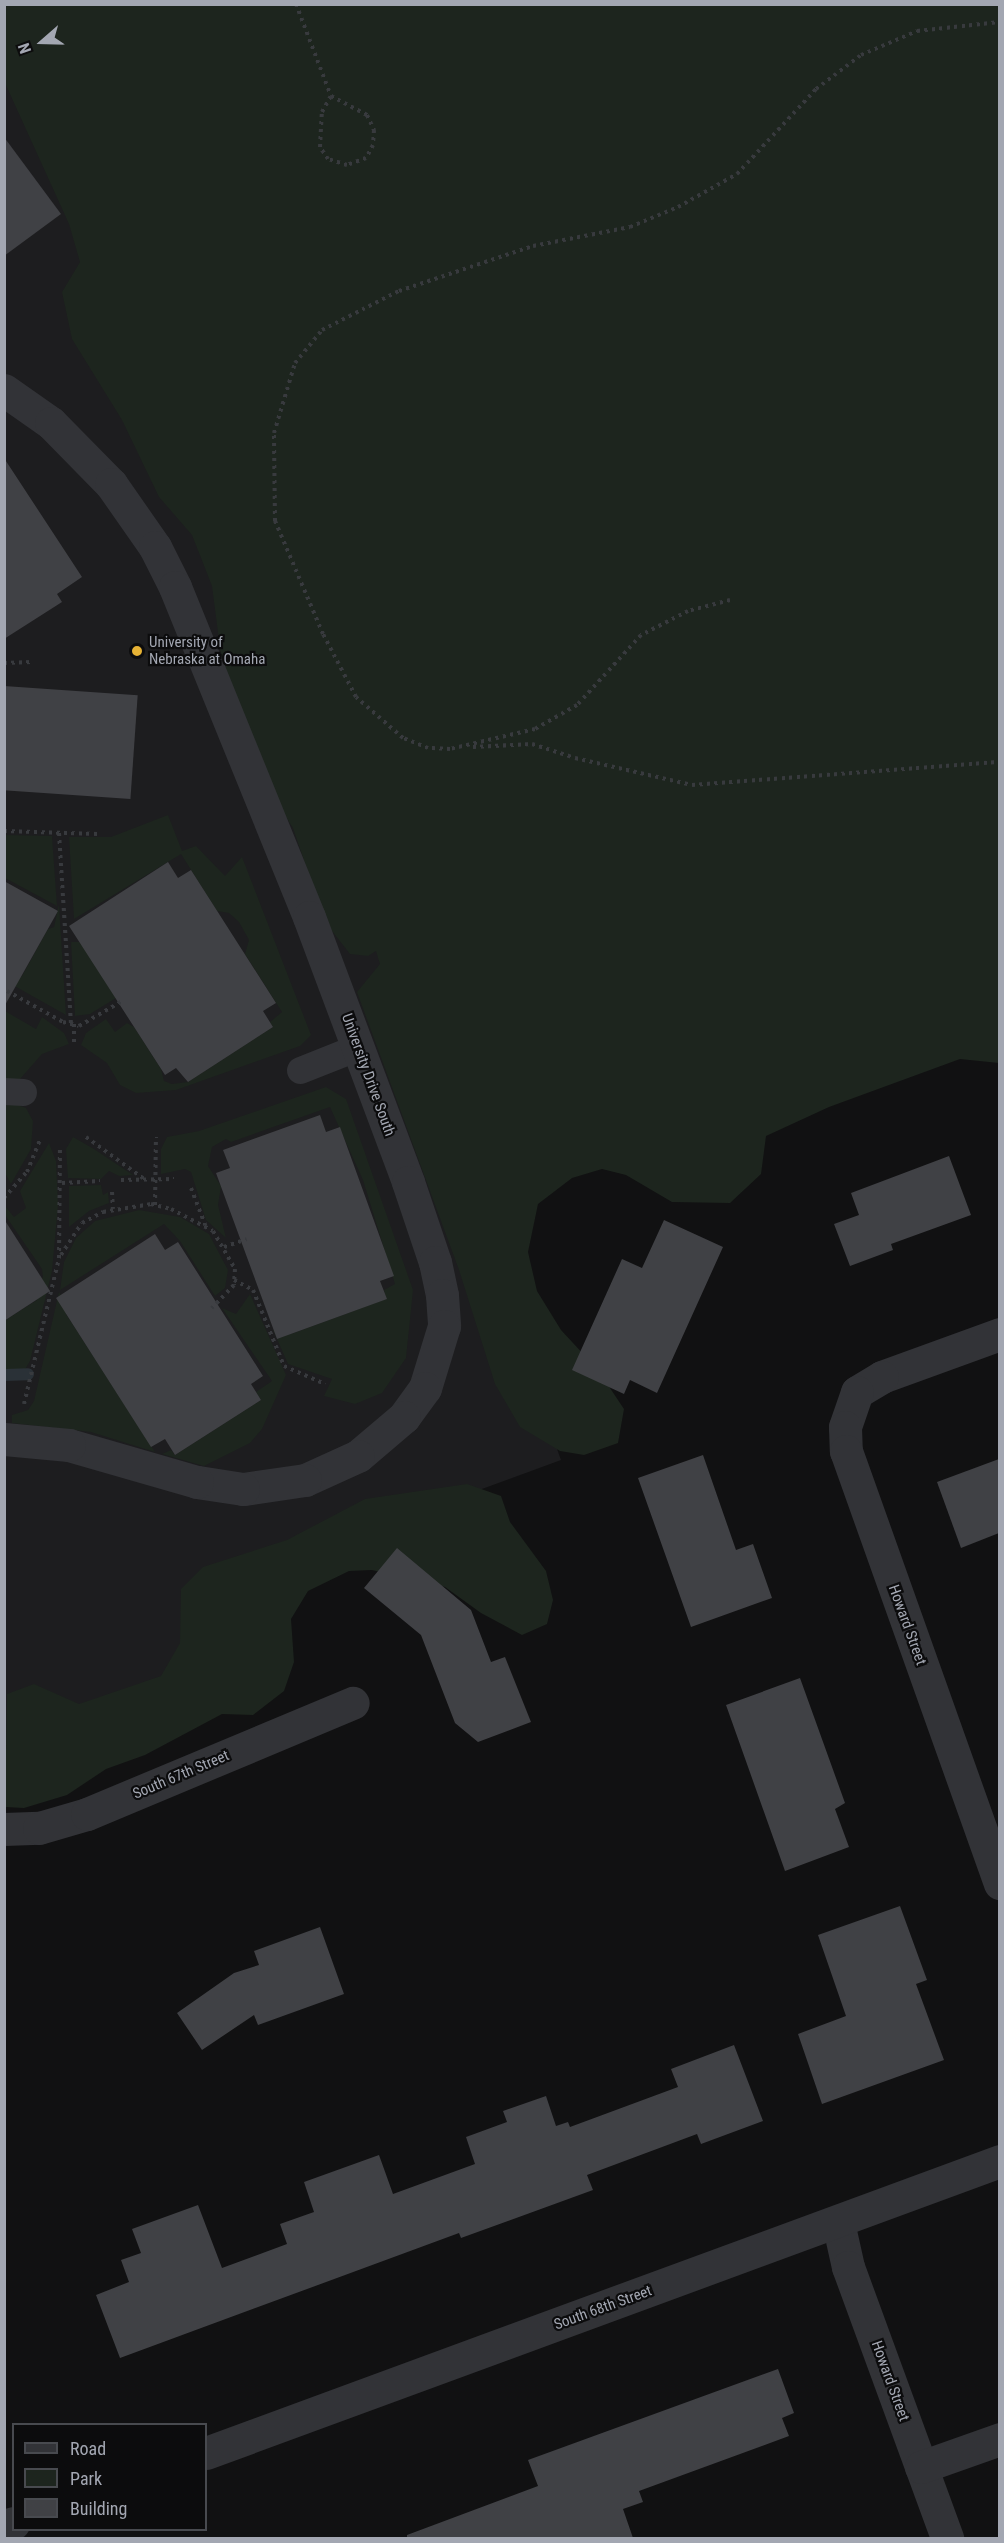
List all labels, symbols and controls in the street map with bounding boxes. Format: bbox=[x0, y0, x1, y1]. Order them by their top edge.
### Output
north arrow bbox=[12, 12, 72, 72]
text: N bbox=[14, 40, 35, 56]
place label: University of Nebraska at Omaha bbox=[149, 633, 265, 668]
marker: University of Nebraska at Omaha bbox=[130, 644, 144, 658]
street label: University Drive South bbox=[337, 1011, 399, 1139]
street label: Howard Street bbox=[884, 1582, 930, 1668]
street label: South 67th Street bbox=[130, 1747, 232, 1803]
street label: South 68th Street bbox=[552, 2282, 654, 2334]
street label: Howard Street bbox=[867, 2338, 913, 2424]
legend bbox=[12, 2423, 207, 2531]
text: Road bbox=[70, 2438, 106, 2459]
text: Park bbox=[70, 2468, 102, 2489]
text: Building bbox=[70, 2498, 127, 2519]

